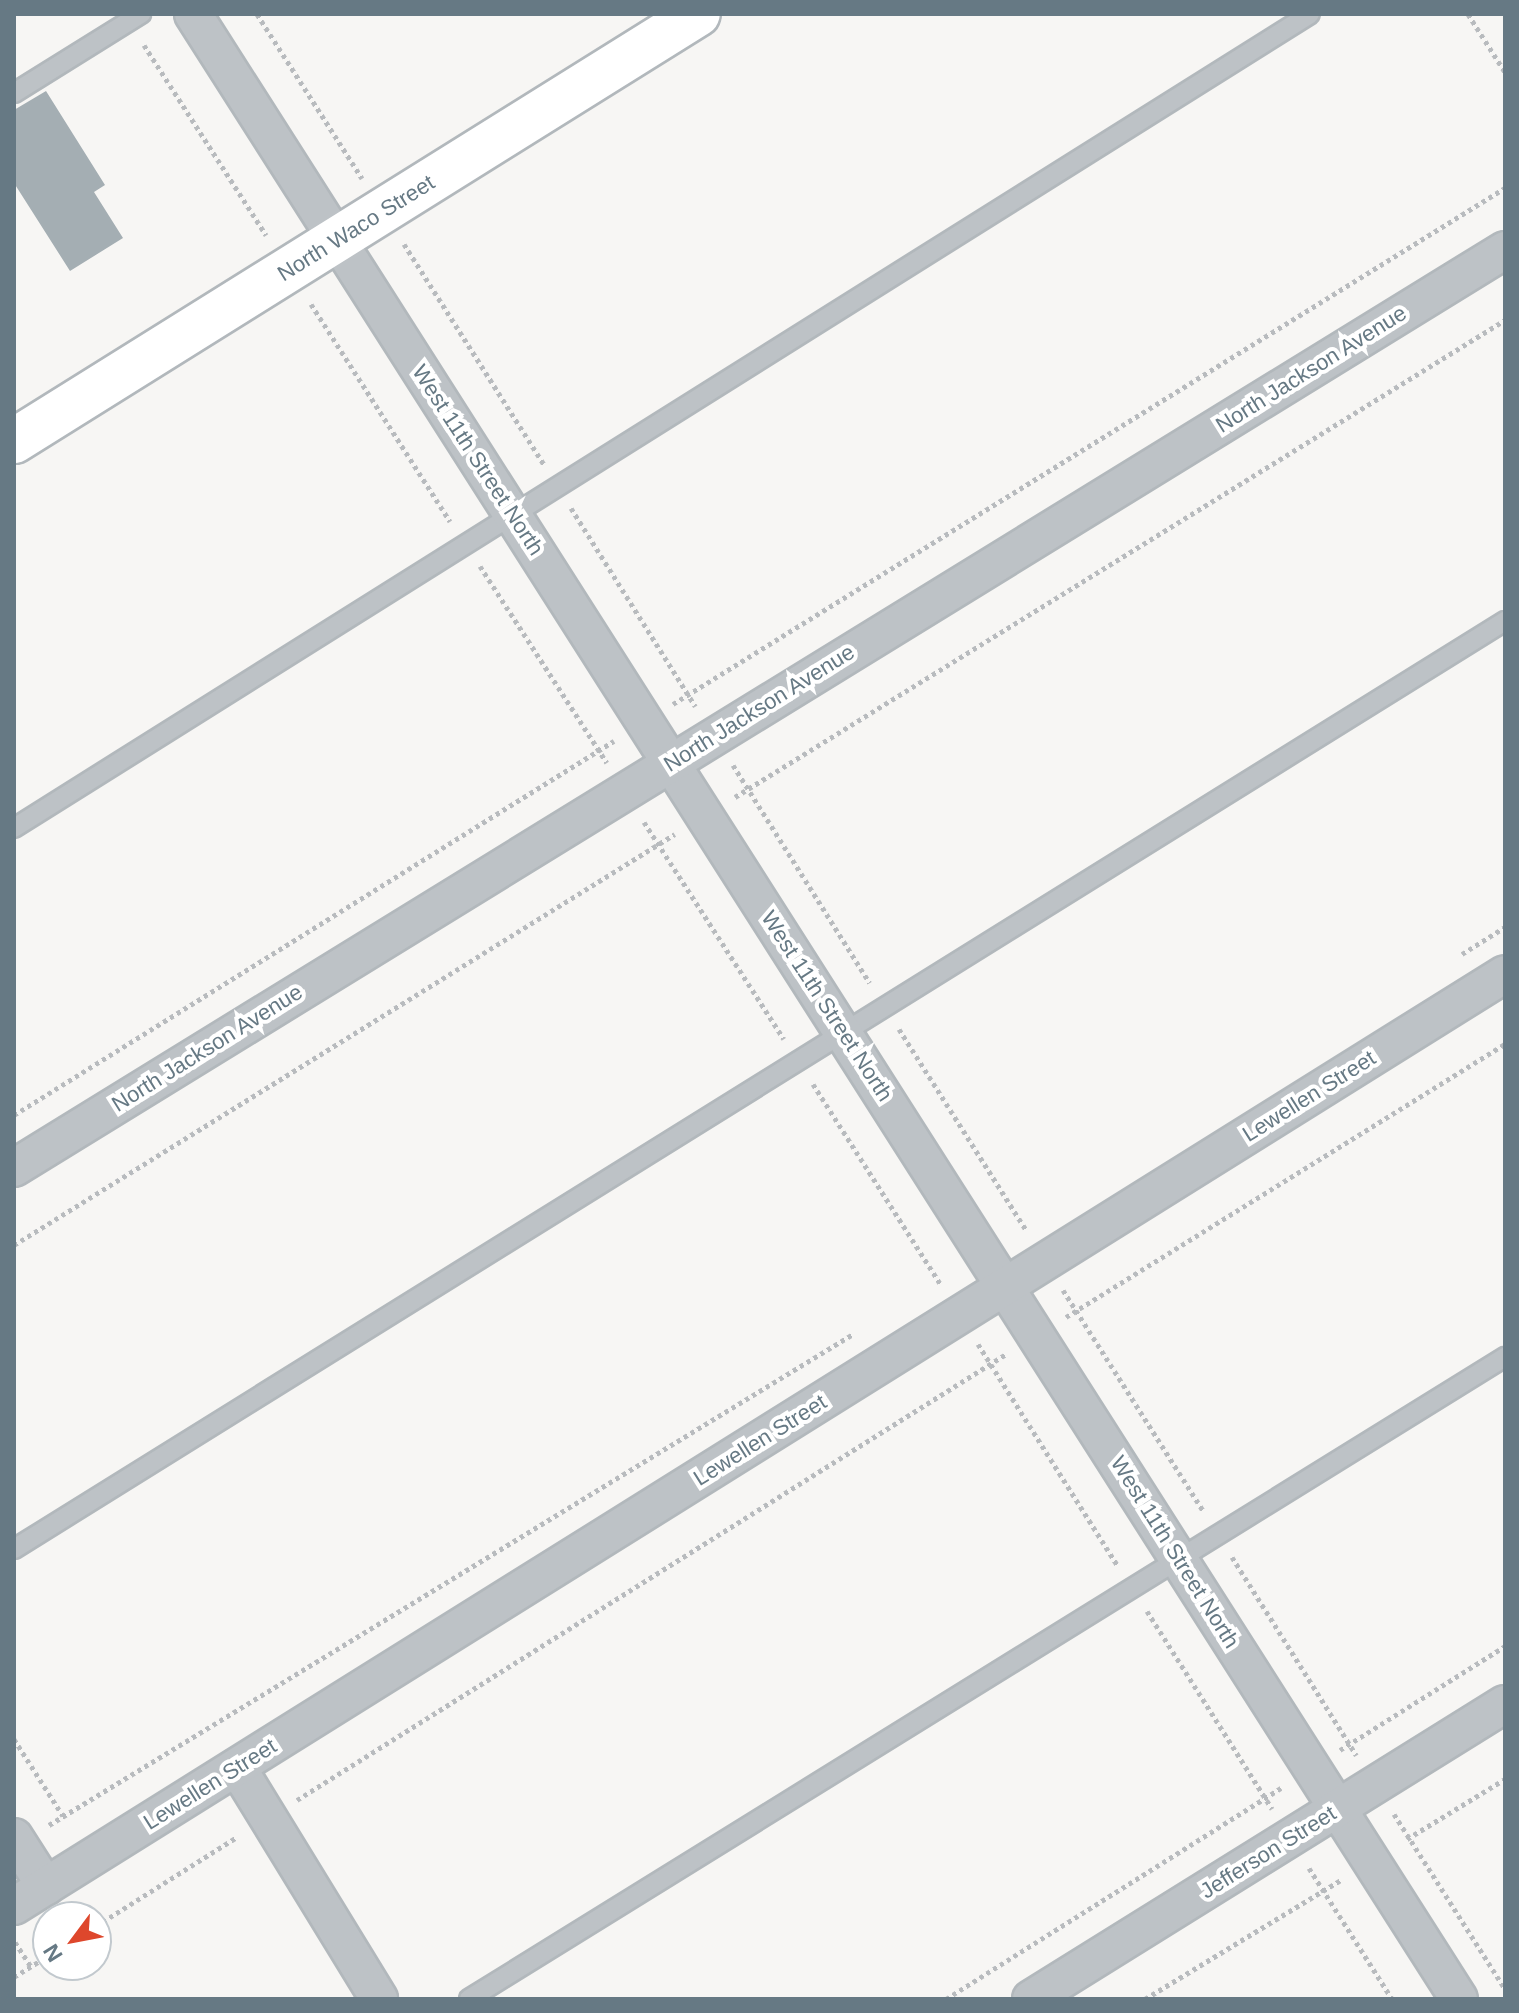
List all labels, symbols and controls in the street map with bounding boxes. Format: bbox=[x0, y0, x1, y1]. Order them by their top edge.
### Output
street label: North Waco Street bbox=[273, 169, 439, 287]
street label: North Jackson Avenue bbox=[1210, 299, 1412, 439]
street label: West 11th Street North bbox=[407, 360, 549, 560]
street label: North Jackson Avenue bbox=[658, 638, 860, 778]
street label: West 11th Street North bbox=[756, 906, 898, 1106]
street label: North Jackson Avenue bbox=[106, 978, 308, 1118]
street label: Lewellen Street bbox=[1238, 1045, 1380, 1147]
street label: Lewellen Street bbox=[689, 1389, 831, 1491]
street label: West 11th Street North bbox=[1105, 1451, 1245, 1653]
street label: Lewellen Street bbox=[139, 1733, 281, 1835]
street label: Jefferson Street bbox=[1195, 1800, 1341, 1904]
north arrow bbox=[32, 1901, 112, 1981]
text: N bbox=[38, 1940, 68, 1966]

